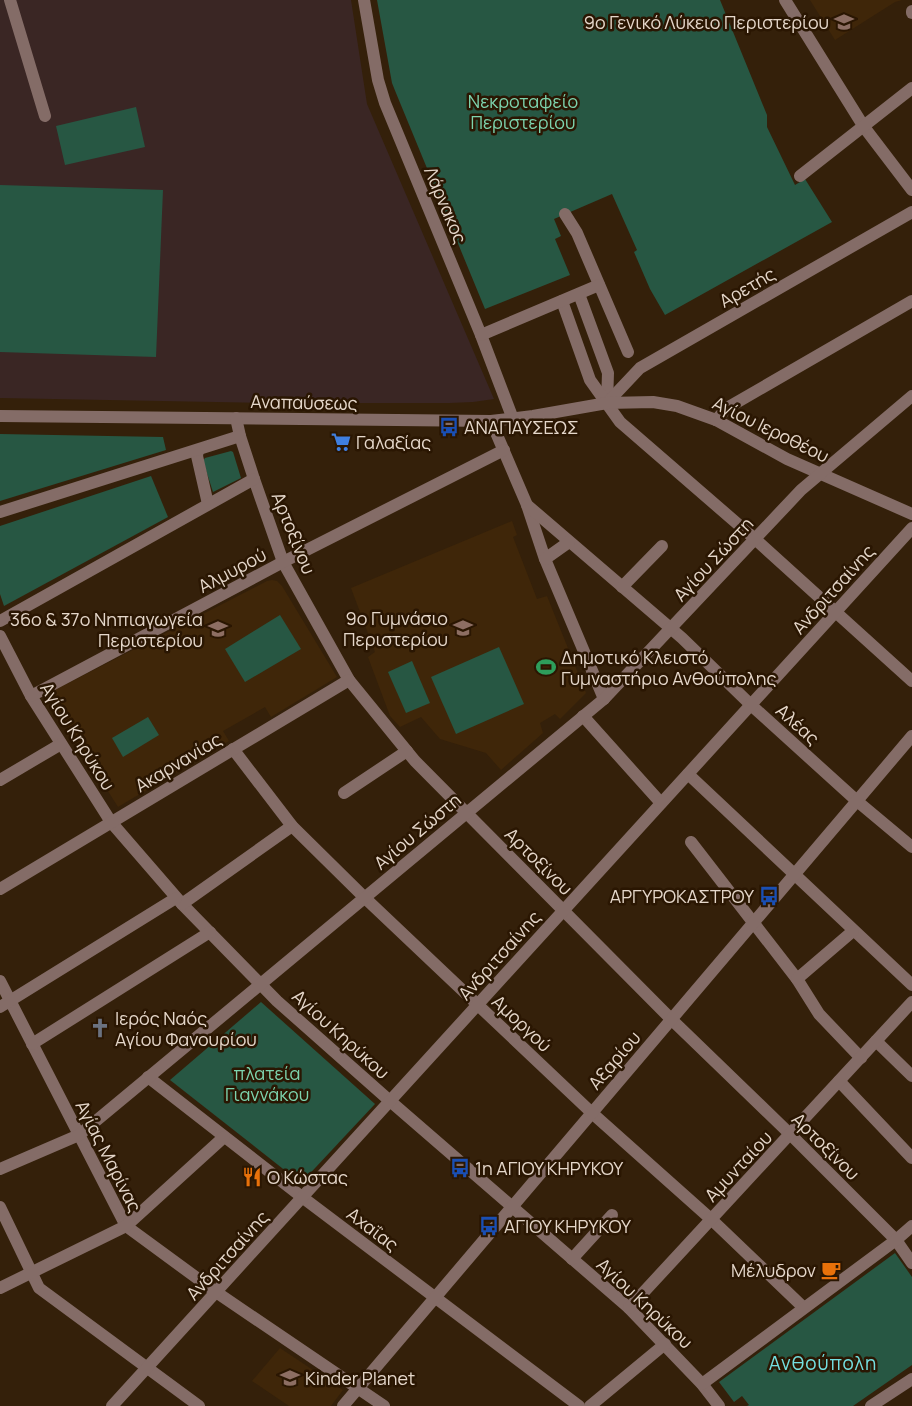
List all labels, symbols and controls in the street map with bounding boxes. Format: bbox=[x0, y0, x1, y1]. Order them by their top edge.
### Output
place label: 9ο Γενικό Λύκειο Περιστερίου bbox=[584, 10, 829, 34]
school or university icon: 9ο Γενικό Λύκειο Περιστερίου bbox=[833, 11, 855, 33]
park label: Νεκροταφείο Περιστερίου bbox=[468, 89, 578, 134]
street label: Λάρνακος bbox=[419, 163, 473, 247]
street label: Αρετής bbox=[715, 261, 779, 313]
street label: Αναπαύσεως bbox=[250, 389, 358, 415]
street label: Αγίου Ιεροθέου bbox=[709, 390, 833, 468]
place label: ΑΝΑΠΑΥΣΕΩΣ bbox=[464, 415, 579, 439]
bus stop icon: ΑΝΑΠΑΥΣΕΩΣ bbox=[438, 416, 460, 438]
place label: Γαλαξίας bbox=[356, 430, 431, 454]
supermarket icon: Γαλαξίας bbox=[330, 431, 352, 453]
street label: Αρτοξίνου bbox=[267, 488, 321, 578]
street label: Αγίου Σώστη bbox=[668, 512, 758, 606]
street label: Ανδριτσαίνης bbox=[786, 539, 880, 639]
street label: Αλμυρού bbox=[194, 542, 270, 598]
place label: 9ο Γυμνάσιο Περιστερίου bbox=[343, 606, 448, 651]
place label: 36ο & 37ο Νηπιαγωγεία Περιστερίου bbox=[10, 607, 203, 652]
school or university icon: 9ο Γυμνάσιο Περιστερίου bbox=[452, 617, 474, 639]
school or university icon: 36ο & 37ο Νηπιαγωγεία Περιστερίου bbox=[207, 618, 229, 640]
place label: Δημοτικό Κλειστό Γυμναστήριο Ανθούπολης bbox=[561, 645, 776, 690]
sports icon: Δημοτικό Κλειστό Γυμναστήριο Ανθούπολης bbox=[535, 656, 557, 678]
street label: Αγίου Κηρύκου bbox=[35, 678, 121, 794]
street label: Αλέας bbox=[771, 698, 825, 750]
street label: Ακαρνανίας bbox=[130, 727, 226, 797]
street label: Αγίου Σώστη bbox=[368, 788, 466, 874]
street label: Αρτοξίνου bbox=[500, 822, 578, 900]
place label: ΑΡΓΥΡΟΚΑΣΤΡΟΥ bbox=[610, 884, 755, 908]
bus stop icon: ΑΡΓΥΡΟΚΑΣΤΡΟΥ bbox=[758, 885, 780, 907]
street label: Ανδριτσαίνης bbox=[452, 905, 546, 1005]
street label: Αγίου Κηρύκου bbox=[287, 984, 395, 1084]
street label: Αμοργού bbox=[487, 989, 557, 1057]
place label: Ιερός Ναός Αγίου Φανουρίου bbox=[115, 1006, 257, 1051]
church icon: Ιερός Ναός Αγίου Φανουρίου bbox=[89, 1017, 111, 1039]
street label: Αξαρίου bbox=[582, 1026, 646, 1094]
park label: πλατεία Γιαννάκου bbox=[225, 1061, 309, 1106]
street label: Αγίας Μαρίνας bbox=[71, 1096, 147, 1216]
street label: Αρτοξίνου bbox=[787, 1107, 865, 1185]
street label: Αμυνταίου bbox=[699, 1125, 777, 1207]
place label: 1η ΑΓΙΟΥ ΚΗΡΥΚΟΥ bbox=[475, 1156, 624, 1180]
bus stop icon: 1η ΑΓΙΟΥ ΚΗΡΥΚΟΥ bbox=[449, 1157, 471, 1179]
place label: Ο Κώστας bbox=[267, 1165, 348, 1189]
restaurant icon: Ο Κώστας bbox=[241, 1166, 263, 1188]
street label: Αχαΐας bbox=[342, 1202, 404, 1256]
street label: Ανδριτσαίνης bbox=[180, 1205, 274, 1305]
place label: ΑΓΙΟΥ ΚΗΡΥΚΟΥ bbox=[504, 1214, 632, 1238]
bus stop icon: ΑΓΙΟΥ ΚΗΡΥΚΟΥ bbox=[478, 1215, 500, 1237]
street label: Αγίου Κηρύκου bbox=[592, 1252, 698, 1354]
place label: Μέλυδρον bbox=[731, 1258, 816, 1282]
cafe icon: Μέλυδρον bbox=[820, 1259, 842, 1281]
district label: Ανθούπολη bbox=[769, 1350, 877, 1376]
place label: Kinder Planet bbox=[305, 1366, 415, 1390]
school or university icon: Kinder Planet bbox=[279, 1367, 301, 1389]

